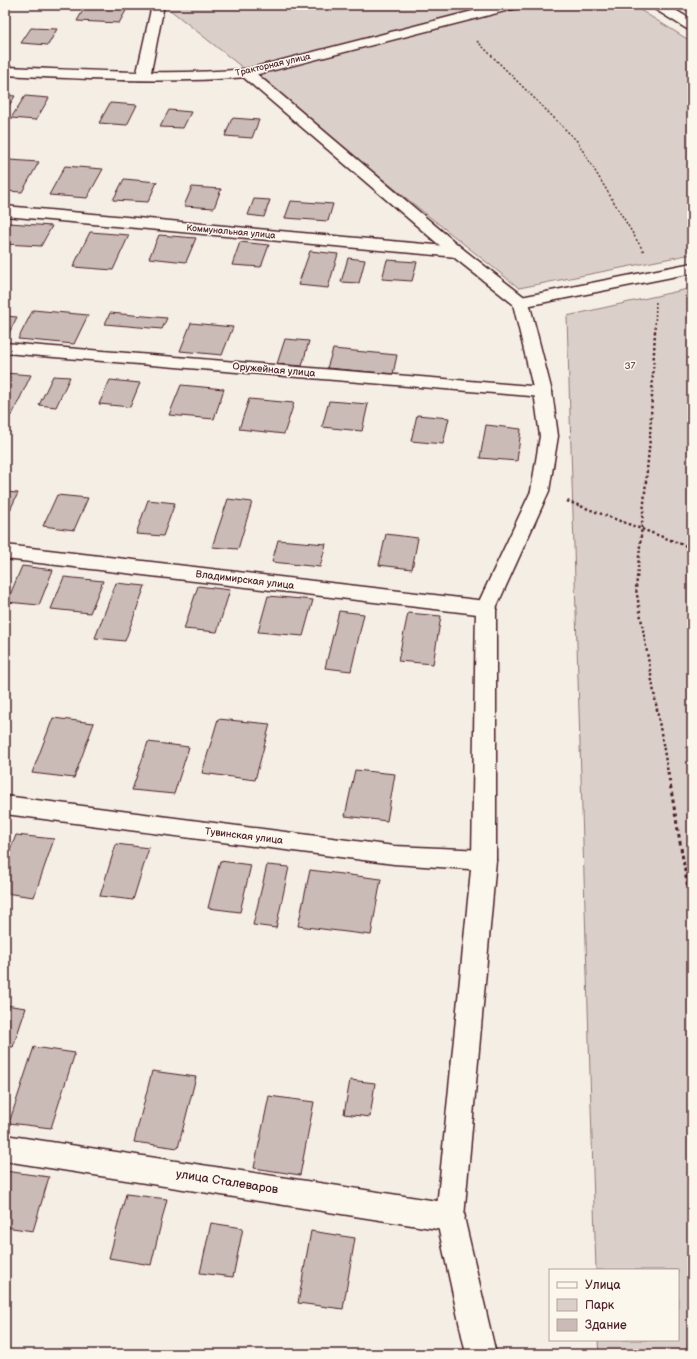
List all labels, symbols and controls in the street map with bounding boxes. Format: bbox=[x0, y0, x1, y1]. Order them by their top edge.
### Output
street label: Тракторная улица bbox=[234, 51, 312, 79]
street label: Коммунальная улица bbox=[186, 223, 277, 241]
street label: Оружейная улица bbox=[232, 360, 316, 380]
park label: 37 bbox=[624, 360, 636, 372]
street label: Владимирская улица bbox=[195, 568, 295, 592]
street label: Тувинская улица bbox=[204, 825, 284, 847]
street label: улица Сталеваров bbox=[175, 1167, 280, 1198]
legend bbox=[549, 1269, 679, 1341]
text: Улица bbox=[585, 1278, 621, 1293]
text: Парк bbox=[585, 1298, 615, 1313]
text: Здание bbox=[585, 1318, 627, 1333]

